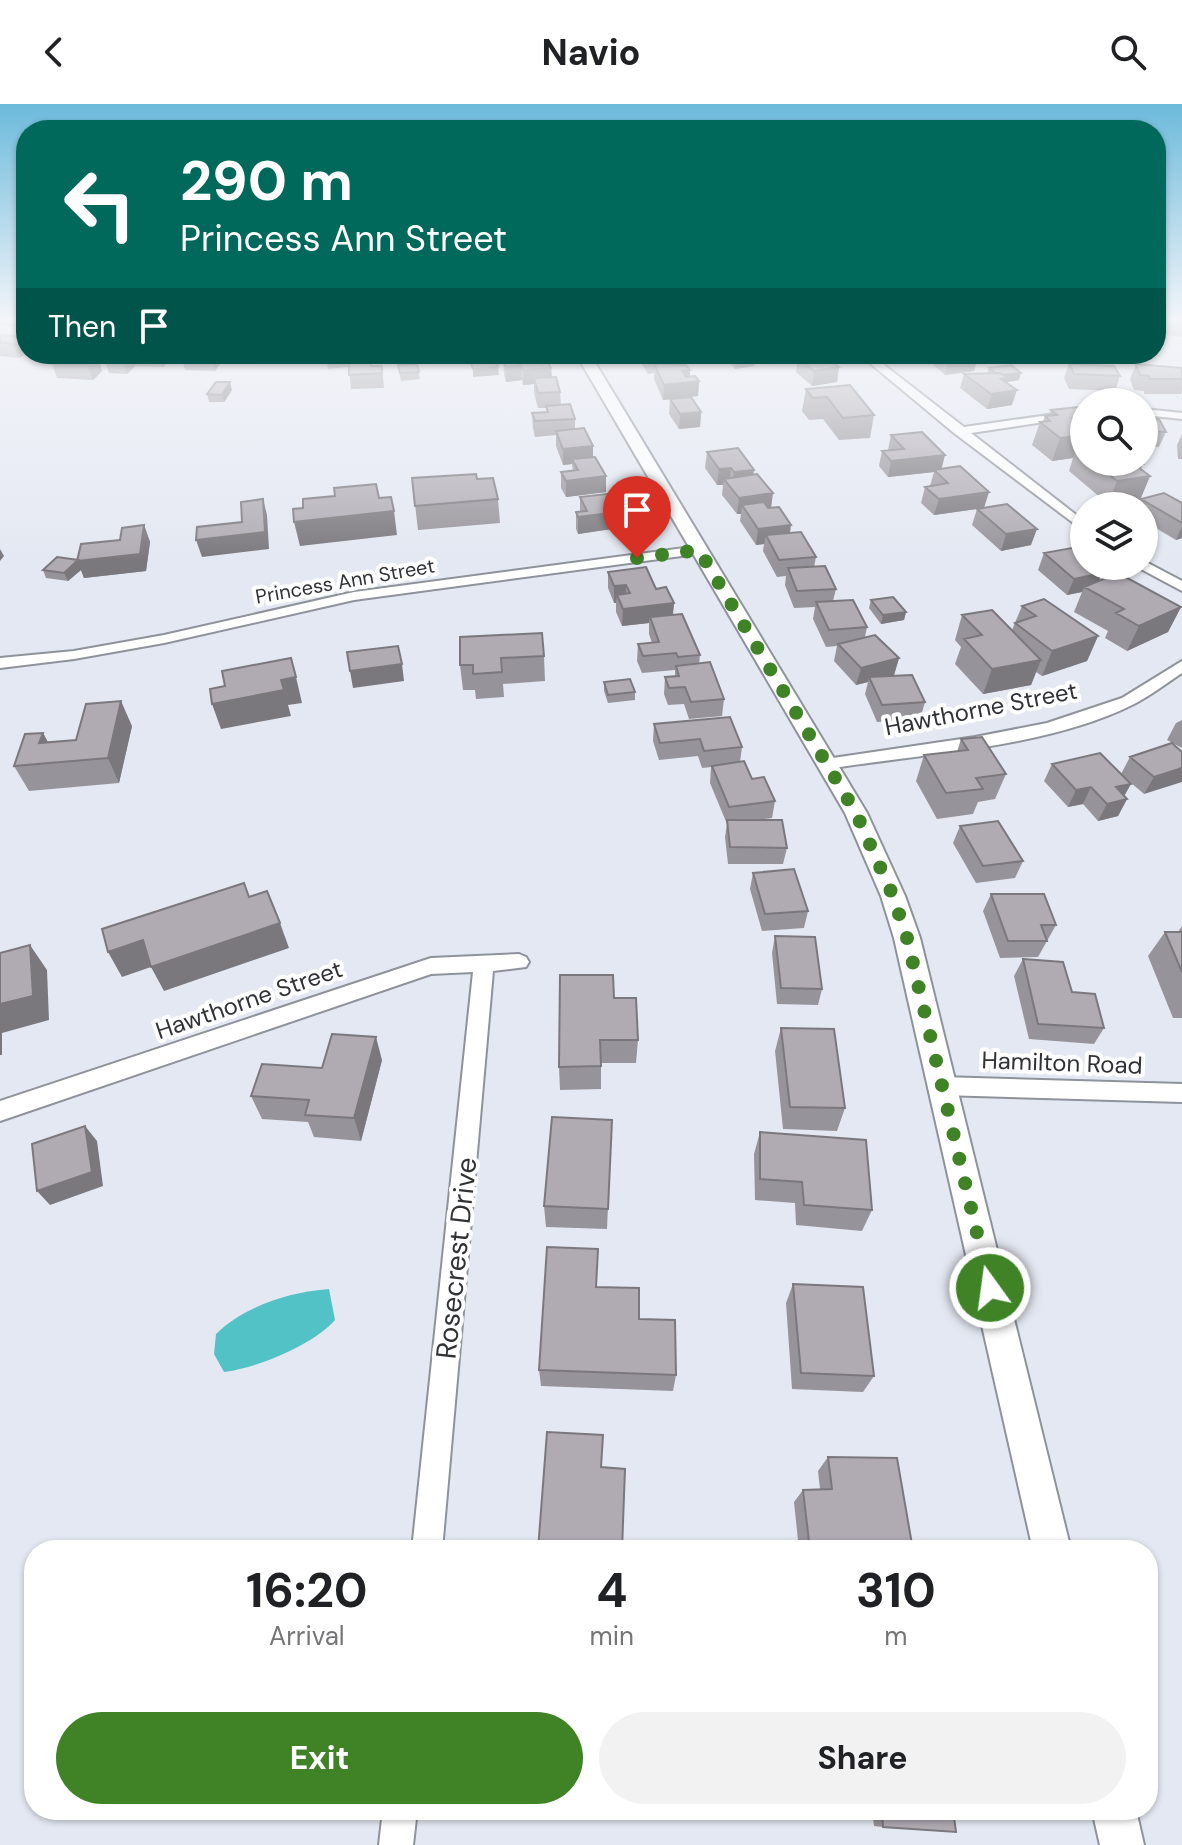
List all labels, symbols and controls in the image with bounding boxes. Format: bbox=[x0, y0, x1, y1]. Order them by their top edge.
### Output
text: Navio bbox=[542, 29, 640, 76]
icon: back bbox=[32, 30, 76, 74]
icon: search bbox=[1106, 30, 1150, 74]
text: 290 m bbox=[180, 144, 353, 217]
icon: left bbox=[48, 152, 152, 256]
text: Princess Ann Street bbox=[180, 215, 507, 262]
icon: arrive bbox=[132, 304, 176, 348]
text: Then bbox=[48, 307, 116, 346]
map controls bbox=[1070, 388, 1158, 580]
button: search bbox=[1070, 388, 1158, 476]
pin bbox=[603, 476, 671, 558]
icon: arrive bbox=[615, 488, 659, 532]
button: layers bbox=[1070, 492, 1158, 580]
street label: Princess Ann Street bbox=[253, 552, 437, 610]
street label: Hawthorne Street bbox=[882, 675, 1080, 742]
street label: Hawthorne Street bbox=[151, 953, 346, 1046]
street label: Hamilton Road bbox=[981, 1044, 1143, 1081]
street label: Rosecrest Drive bbox=[428, 1156, 485, 1361]
position arrow bbox=[948, 1246, 1032, 1330]
text: 16:20 bbox=[246, 1559, 367, 1622]
text: 4 bbox=[596, 1559, 627, 1622]
text: 310 bbox=[856, 1559, 936, 1622]
text: Arrival bbox=[269, 1619, 345, 1653]
text: min bbox=[590, 1619, 634, 1653]
text: m bbox=[884, 1619, 908, 1653]
button: Exit bbox=[56, 1712, 583, 1804]
button: Share bbox=[599, 1712, 1126, 1804]

